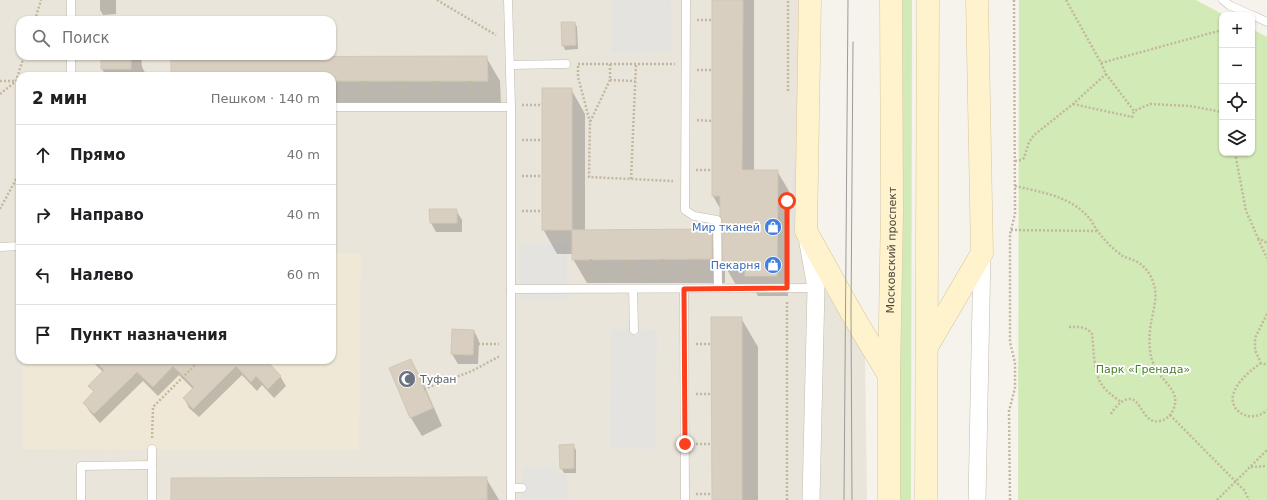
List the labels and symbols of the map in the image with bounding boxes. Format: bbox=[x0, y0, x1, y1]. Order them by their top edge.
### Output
street label: Московский проспект bbox=[884, 186, 899, 314]
route start bbox=[778, 192, 796, 210]
shop icon: Мир тканей bbox=[763, 217, 783, 237]
place label: Мир тканей bbox=[692, 221, 760, 234]
shop icon: Пекарня bbox=[763, 255, 783, 275]
place label: Пекарня bbox=[711, 259, 760, 272]
park label: Парк «Гренада» bbox=[1096, 363, 1190, 376]
mosque icon: Туфан bbox=[397, 369, 417, 389]
place label: Туфан bbox=[419, 373, 457, 386]
route end bbox=[676, 435, 694, 453]

